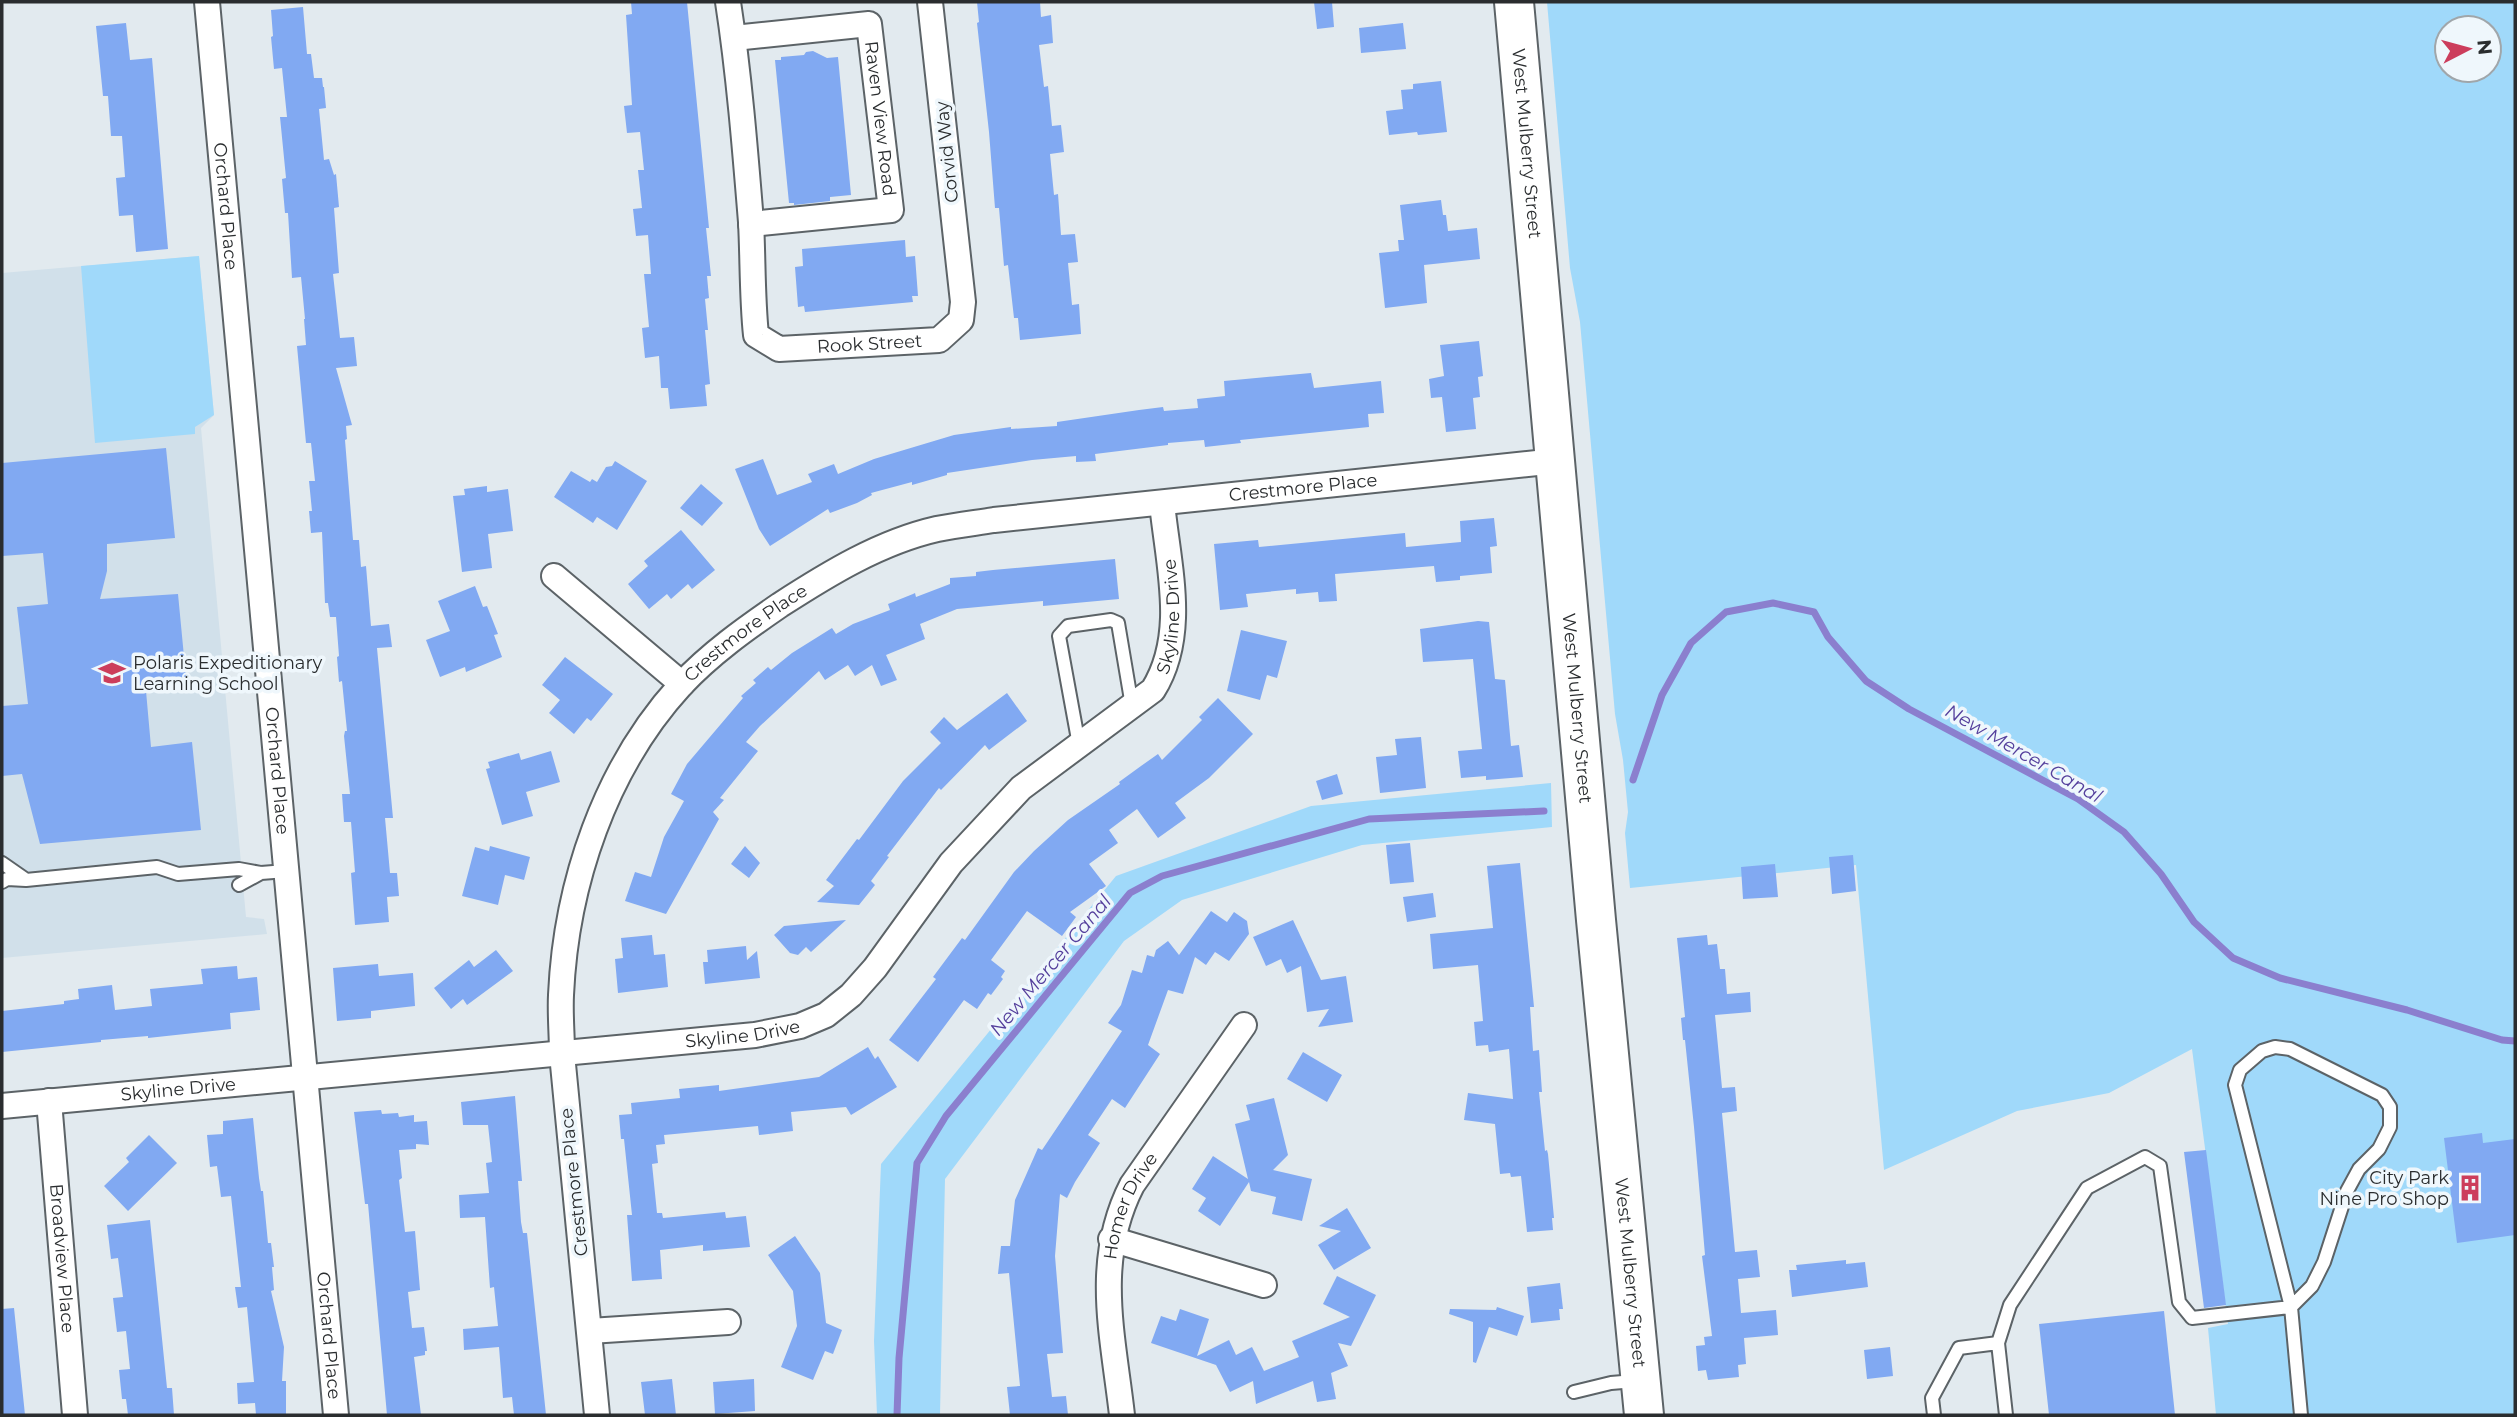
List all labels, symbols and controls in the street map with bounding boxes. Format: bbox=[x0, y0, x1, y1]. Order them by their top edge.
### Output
north arrow bbox=[2433, 14, 2503, 84]
text: N bbox=[2472, 38, 2497, 56]
street label: Raven View Road bbox=[860, 40, 900, 197]
street label: West Mulberry Street bbox=[1507, 47, 1546, 240]
street label: Corvid Way bbox=[931, 100, 963, 204]
street label: Orchard Place bbox=[209, 141, 242, 271]
street label: Rook Street bbox=[816, 330, 923, 358]
street label: Crestmore Place bbox=[1228, 469, 1378, 506]
street label: Skyline Drive bbox=[1152, 558, 1184, 677]
street label: Crestmore Place bbox=[679, 579, 811, 686]
street label: West Mulberry Street bbox=[1558, 612, 1597, 804]
place label: Polaris Expeditionary Learning School bbox=[133, 652, 323, 695]
school or university icon: Polaris Expeditionary Learning School bbox=[97, 658, 127, 688]
water label: New Mercer Canal bbox=[1941, 699, 2107, 808]
street label: Orchard Place bbox=[260, 706, 294, 836]
water label: New Mercer Canal bbox=[985, 889, 1117, 1040]
street label: Skyline Drive bbox=[684, 1015, 802, 1053]
street label: Skyline Drive bbox=[120, 1073, 237, 1106]
street label: Crestmore Place bbox=[555, 1107, 593, 1257]
street label: Homer Drive bbox=[1099, 1148, 1162, 1261]
place label: City Park Nine Pro Shop bbox=[2320, 1167, 2449, 1210]
building icon: City Park Nine Pro Shop bbox=[2455, 1173, 2485, 1203]
street label: West Mulberry Street bbox=[1610, 1177, 1650, 1369]
street label: Broadview Place bbox=[45, 1183, 79, 1334]
street label: Orchard Place bbox=[312, 1271, 346, 1400]

